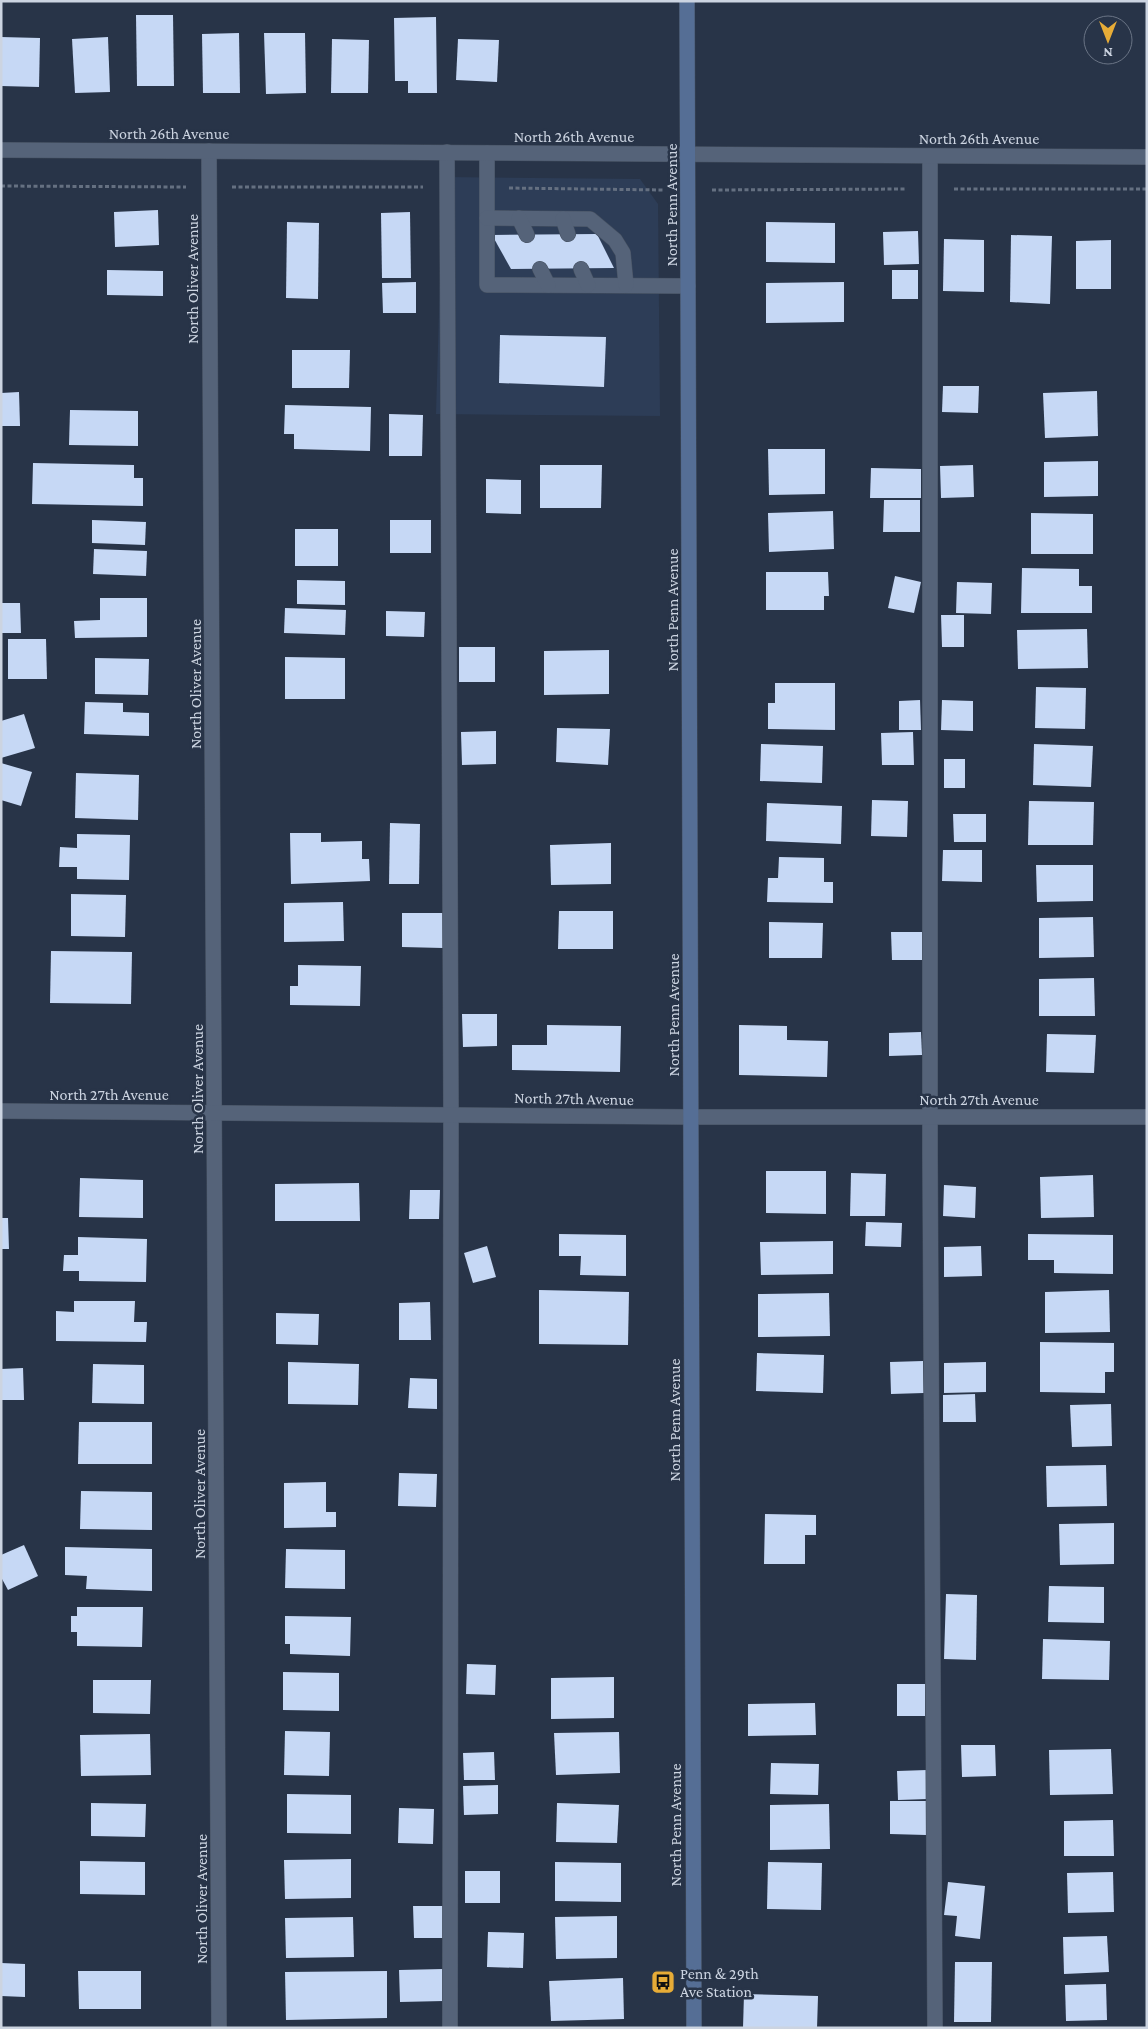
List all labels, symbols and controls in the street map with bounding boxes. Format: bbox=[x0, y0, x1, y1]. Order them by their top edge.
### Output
north arrow bbox=[1083, 15, 1133, 65]
text: N bbox=[1103, 45, 1113, 61]
street label: North 26th Avenue bbox=[109, 125, 229, 142]
street label: North 26th Avenue bbox=[514, 128, 634, 145]
street label: North 26th Avenue bbox=[919, 130, 1039, 147]
street label: North Penn Avenue bbox=[663, 144, 680, 267]
street label: North Oliver Avenue bbox=[184, 214, 201, 344]
street label: North Penn Avenue bbox=[664, 549, 681, 672]
street label: North Oliver Avenue bbox=[187, 619, 204, 749]
street label: North Penn Avenue bbox=[665, 954, 682, 1077]
street label: North Oliver Avenue bbox=[189, 1024, 206, 1154]
street label: North 27th Avenue bbox=[49, 1086, 169, 1103]
street label: North 27th Avenue bbox=[514, 1089, 634, 1108]
street label: North 27th Avenue bbox=[919, 1091, 1039, 1108]
street label: North Penn Avenue bbox=[666, 1359, 683, 1482]
street label: North Oliver Avenue bbox=[191, 1429, 208, 1559]
street label: North Penn Avenue bbox=[667, 1764, 684, 1887]
street label: North Oliver Avenue bbox=[193, 1834, 210, 1964]
place label: Penn & 29th Ave Station bbox=[680, 1965, 759, 2000]
bus stop icon: Penn & 29th Ave Station bbox=[650, 1969, 676, 1995]

